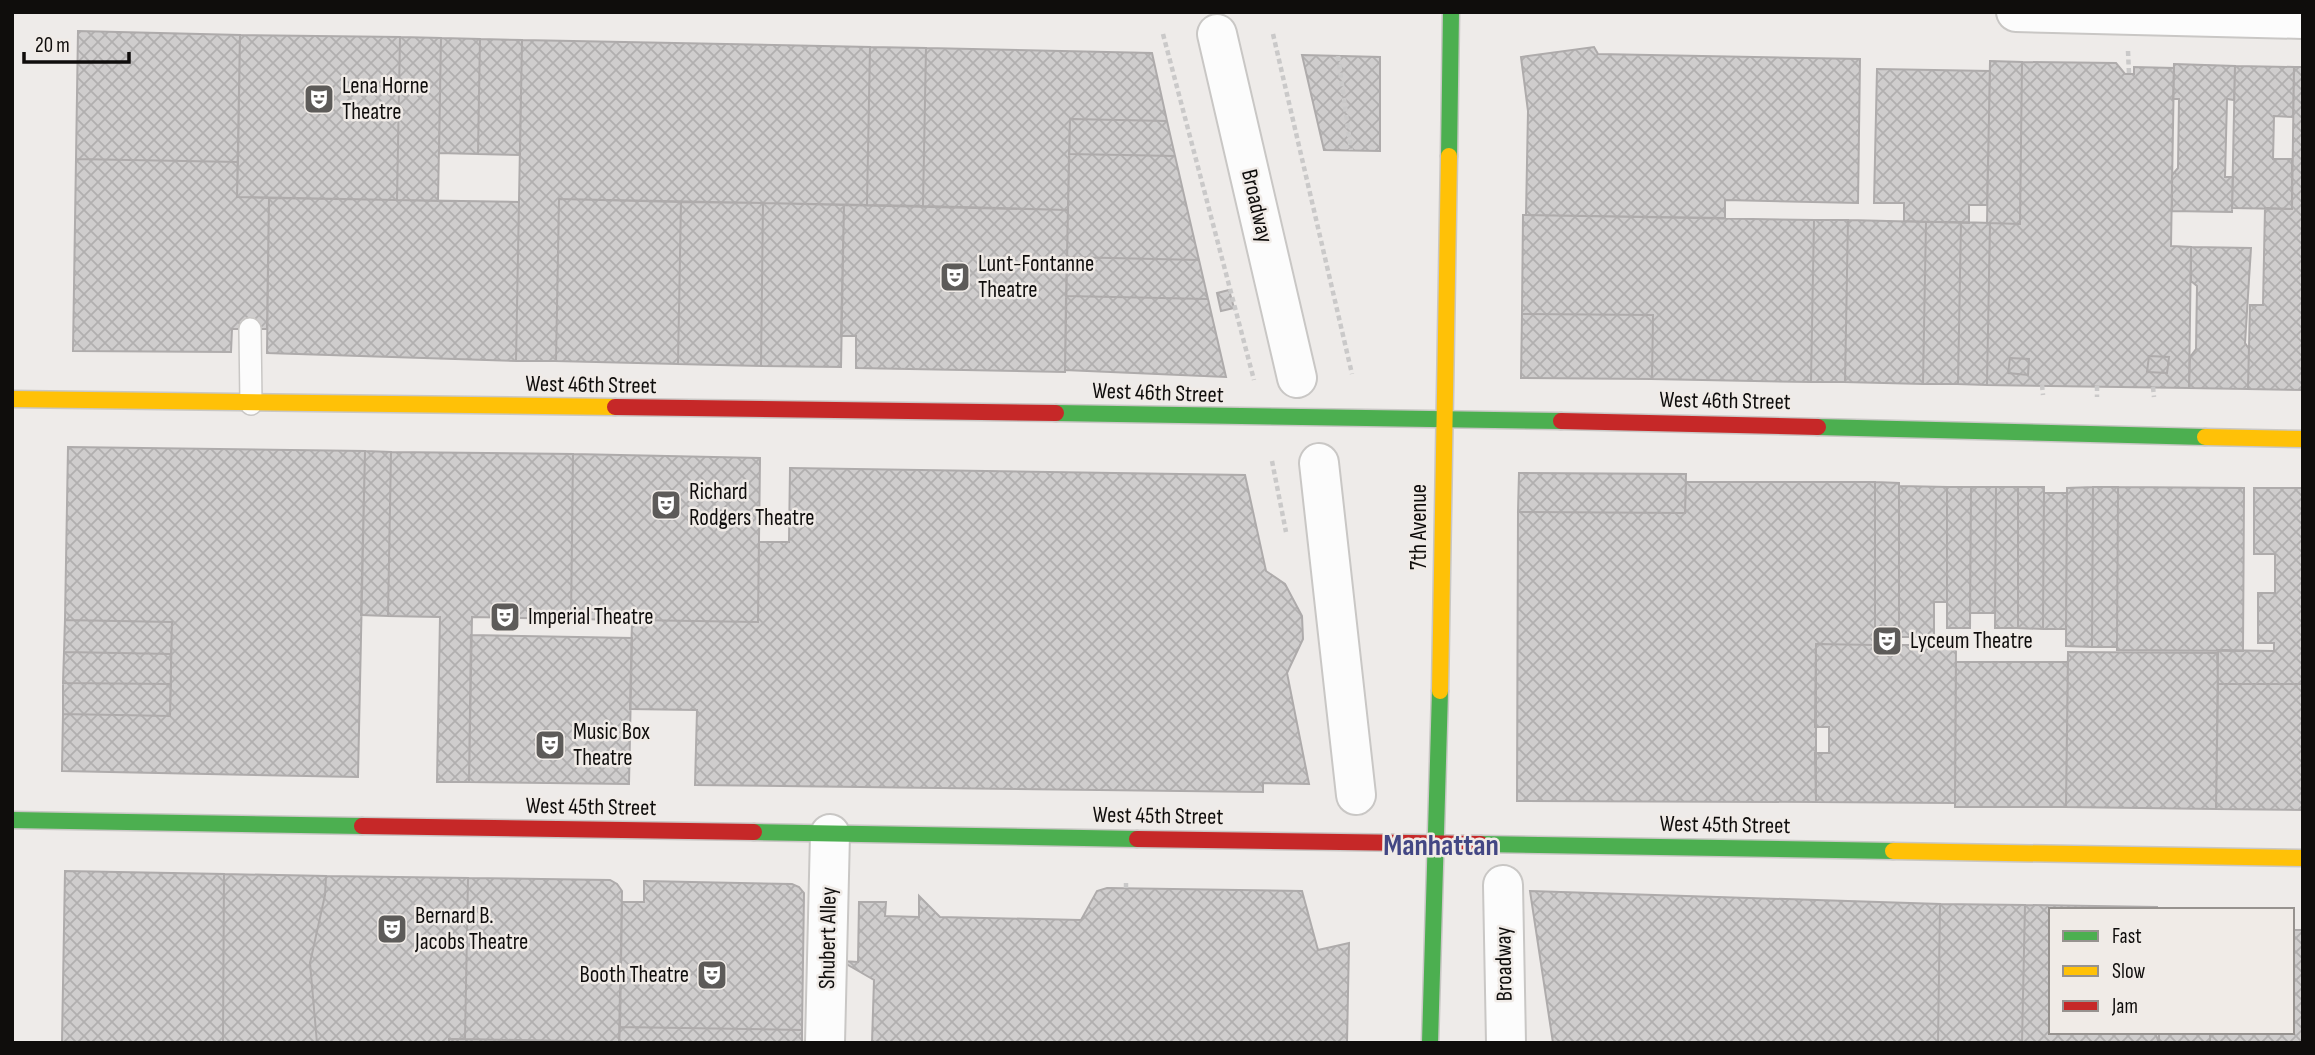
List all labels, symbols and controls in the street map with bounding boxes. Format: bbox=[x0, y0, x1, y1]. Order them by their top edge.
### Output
scale bar bbox=[24, 21, 130, 65]
text: 20 m bbox=[35, 33, 70, 58]
place label: Lena Horne Theatre bbox=[342, 72, 429, 126]
theatre icon: Lena Horne Theatre bbox=[302, 82, 336, 116]
street label: Broadway bbox=[1235, 166, 1279, 246]
place label: Lunt-Fontanne Theatre bbox=[978, 250, 1094, 304]
theatre icon: Lunt-Fontanne Theatre bbox=[938, 260, 972, 294]
street label: West 46th Street bbox=[525, 370, 657, 400]
street label: West 46th Street bbox=[1092, 377, 1224, 409]
street label: West 46th Street bbox=[1659, 386, 1791, 416]
place label: Richard Rodgers Theatre bbox=[689, 478, 815, 532]
street label: 7th Avenue bbox=[1405, 484, 1433, 570]
theatre icon: Richard Rodgers Theatre bbox=[649, 488, 683, 522]
theatre icon: Imperial Theatre bbox=[488, 600, 522, 634]
place label: Imperial Theatre bbox=[528, 603, 653, 631]
theatre icon: Lyceum Theatre bbox=[1870, 624, 1904, 658]
place label: Lyceum Theatre bbox=[1910, 627, 2033, 655]
place label: Music Box Theatre bbox=[573, 718, 650, 772]
theatre icon: Music Box Theatre bbox=[533, 728, 567, 762]
street label: West 45th Street bbox=[525, 792, 657, 822]
street label: West 45th Street bbox=[1092, 801, 1224, 831]
street label: West 45th Street bbox=[1659, 810, 1791, 840]
district label: Manhattan bbox=[1383, 828, 1499, 864]
street label: Shubert Alley bbox=[813, 886, 843, 989]
place label: Bernard B. Jacobs Theatre bbox=[414, 902, 528, 956]
legend bbox=[2049, 908, 2294, 1034]
theatre icon: Bernard B. Jacobs Theatre bbox=[375, 912, 409, 946]
text: Fast bbox=[2112, 924, 2142, 949]
street label: Broadway bbox=[1489, 926, 1519, 1002]
theatre icon: Booth Theatre bbox=[695, 958, 729, 992]
text: Slow bbox=[2112, 959, 2146, 984]
place label: Booth Theatre bbox=[580, 961, 689, 989]
text: Jam bbox=[2111, 994, 2138, 1019]

